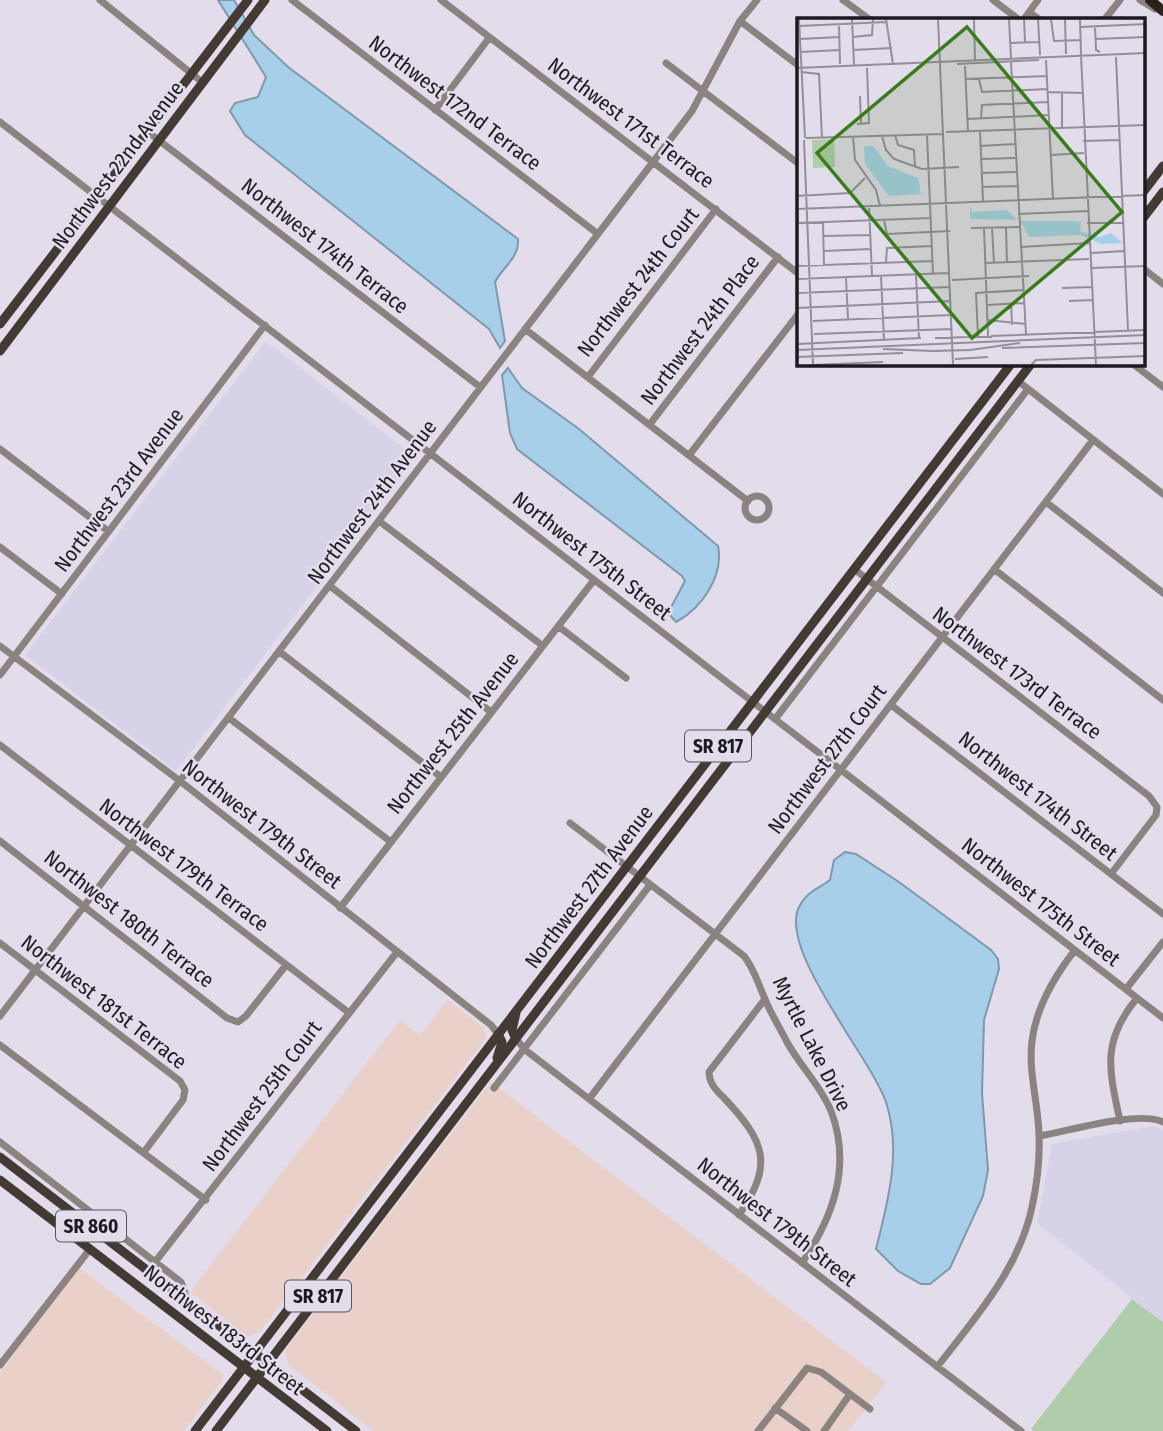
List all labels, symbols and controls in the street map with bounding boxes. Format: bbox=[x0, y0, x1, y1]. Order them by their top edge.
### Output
inset map bbox=[797, 18, 1146, 366]
street label: Northwest 172nd Terrace bbox=[364, 30, 546, 176]
street label: Northwest 171st Terrace bbox=[543, 52, 719, 194]
street label: Northwest 22nd Avenue bbox=[47, 76, 189, 254]
street label: Northwest 174th Terrace bbox=[236, 173, 414, 319]
street label: Northwest 24th Court bbox=[572, 202, 704, 362]
street label: Northwest 24th Place bbox=[635, 250, 765, 410]
street label: Northwest 23rd Avenue bbox=[49, 403, 189, 577]
street label: Northwest 24th Avenue bbox=[302, 415, 442, 589]
street label: Northwest 175th Street bbox=[507, 486, 677, 626]
street label: Northwest 173rd Terrace bbox=[927, 601, 1107, 745]
street label: Northwest 25th Avenue bbox=[382, 647, 524, 819]
street label: Northwest 27th Court bbox=[762, 679, 892, 839]
street label: Northwest 174th Street bbox=[953, 726, 1123, 866]
road number: SR 817 bbox=[685, 730, 751, 762]
street label: Northwest 179th Street bbox=[177, 754, 347, 894]
street label: Northwest 179th Terrace bbox=[94, 793, 274, 937]
street label: Northwest 27th Avenue bbox=[519, 800, 659, 974]
street label: Northwest 175th Street bbox=[956, 832, 1126, 972]
street label: Northwest 180th Terrace bbox=[39, 845, 219, 993]
street label: Northwest 181st Terrace bbox=[16, 929, 192, 1075]
street label: Myrtle Lake Drive bbox=[767, 972, 857, 1116]
street label: Northwest 25th Court bbox=[197, 1015, 327, 1177]
street label: Northwest 179th Street bbox=[692, 1152, 862, 1292]
road number: SR 860 bbox=[56, 1210, 126, 1242]
street label: Northwest 183rd Street bbox=[139, 1259, 310, 1401]
road number: SR 817 bbox=[285, 1280, 351, 1312]

